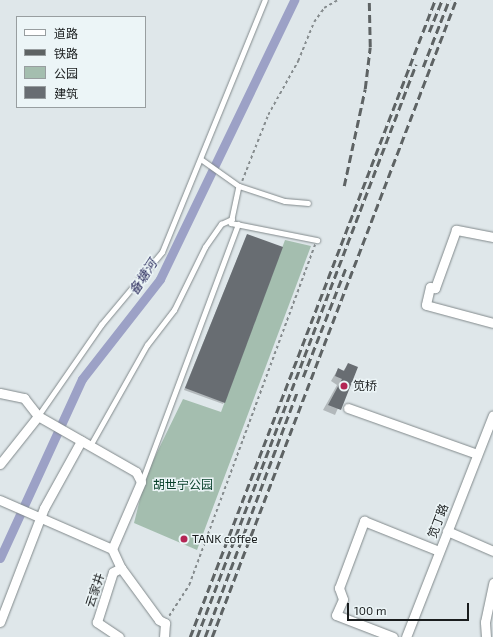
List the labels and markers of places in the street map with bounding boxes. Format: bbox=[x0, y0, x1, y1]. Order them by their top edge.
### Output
place label: 笕桥 bbox=[353, 379, 377, 393]
marker: 笕桥 bbox=[338, 380, 350, 392]
place label: TANK coffee bbox=[192, 532, 258, 546]
marker: TANK coffee bbox=[179, 534, 189, 544]

